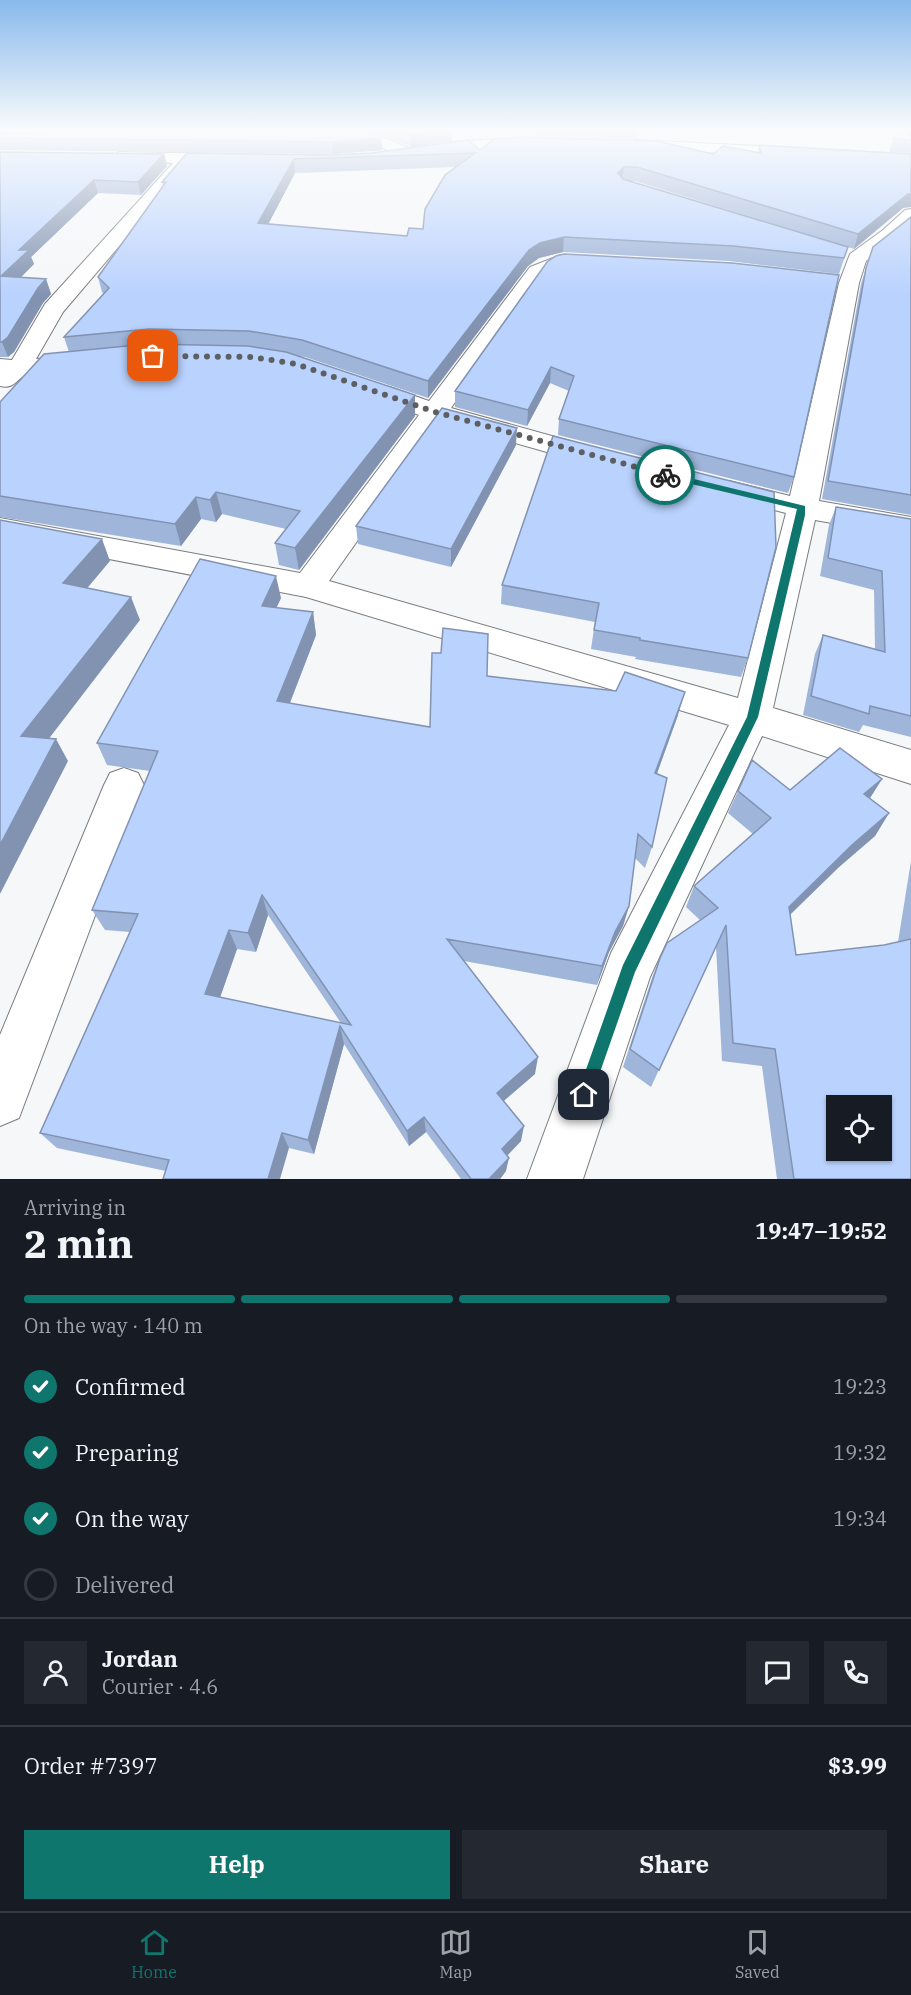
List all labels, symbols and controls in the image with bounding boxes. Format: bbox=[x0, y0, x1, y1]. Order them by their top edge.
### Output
pin bbox=[127, 330, 178, 381]
icon: bag bbox=[136, 339, 169, 372]
courier bbox=[635, 445, 695, 505]
icon: bike bbox=[649, 459, 682, 492]
pin bbox=[558, 1069, 609, 1120]
icon: home bbox=[567, 1078, 600, 1111]
map controls bbox=[826, 1095, 892, 1161]
button: locate bbox=[826, 1095, 892, 1161]
text: Arriving in bbox=[24, 1194, 126, 1221]
text: 19:47–19:52 bbox=[755, 1216, 887, 1245]
text: 2 min bbox=[24, 1218, 133, 1269]
text: On the way · 140 m bbox=[24, 1312, 203, 1339]
icon: check bbox=[24, 1370, 57, 1403]
text: Confirmed bbox=[75, 1372, 186, 1401]
text: 19:23 bbox=[833, 1373, 887, 1400]
icon: check bbox=[24, 1436, 57, 1469]
text: Preparing bbox=[75, 1438, 179, 1467]
text: 19:32 bbox=[833, 1439, 887, 1466]
icon: check bbox=[24, 1502, 57, 1535]
text: On the way bbox=[75, 1504, 189, 1533]
text: 19:34 bbox=[833, 1505, 887, 1532]
text: Delivered bbox=[75, 1570, 174, 1599]
button: person bbox=[24, 1641, 87, 1704]
button: chat bbox=[746, 1641, 809, 1704]
button: phone bbox=[824, 1641, 887, 1704]
text: Jordan bbox=[102, 1644, 178, 1673]
text: Courier · 4.6 bbox=[102, 1673, 218, 1700]
text: Order #7397 bbox=[24, 1751, 158, 1780]
text: $3.99 bbox=[828, 1751, 887, 1780]
button: Help bbox=[24, 1830, 450, 1899]
button: Share bbox=[462, 1830, 887, 1899]
tab: Home bbox=[131, 1926, 177, 1982]
tab: Map bbox=[439, 1926, 472, 1982]
tab: Saved bbox=[735, 1926, 780, 1982]

